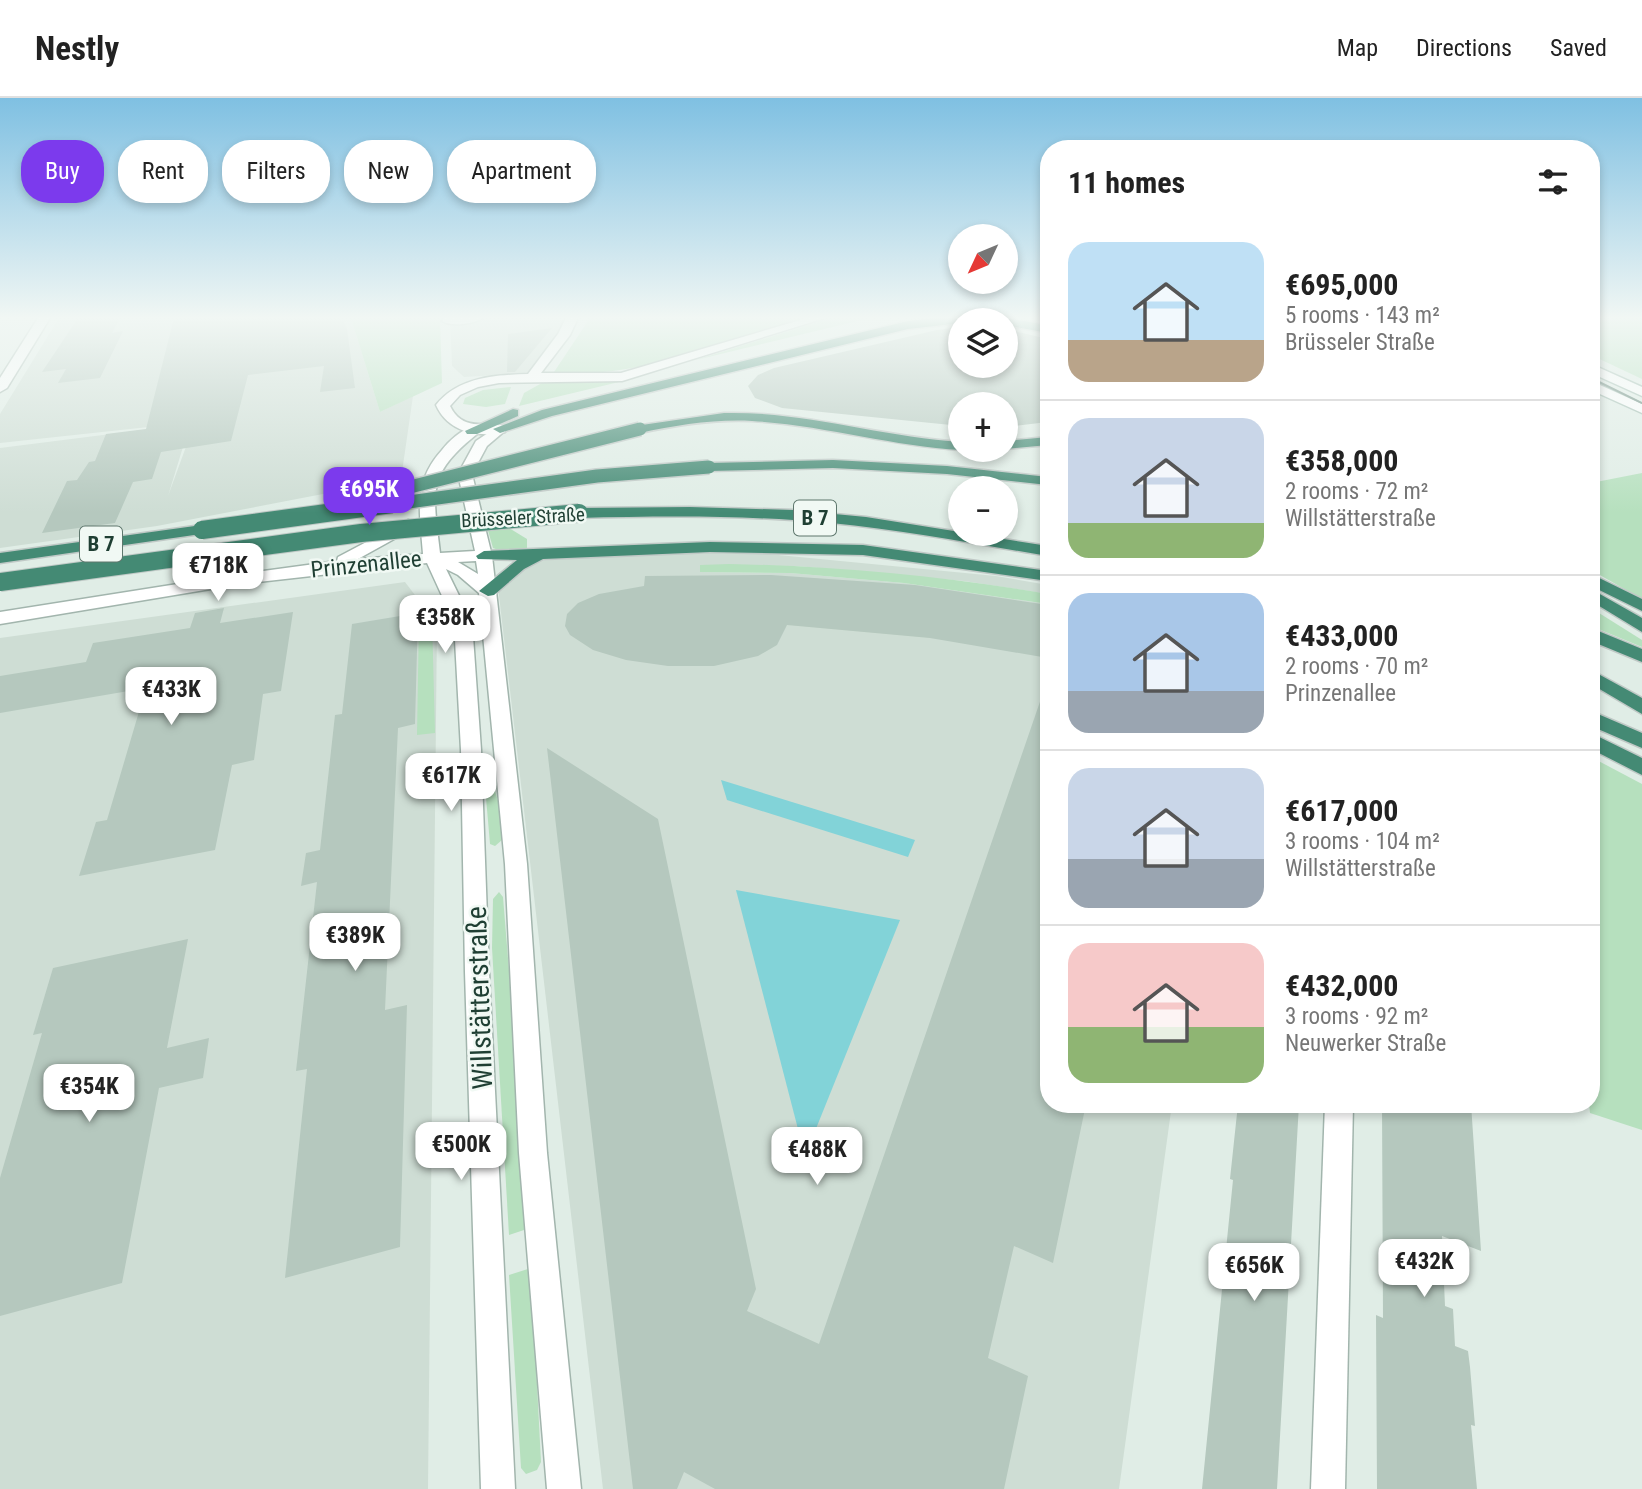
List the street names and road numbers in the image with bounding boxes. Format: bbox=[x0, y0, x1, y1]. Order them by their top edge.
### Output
road number: B 7 bbox=[794, 500, 836, 536]
street label: Brüsseler Straße bbox=[461, 503, 586, 532]
road number: B 7 bbox=[80, 526, 122, 562]
street label: Prinzenallee bbox=[309, 545, 423, 584]
street label: Willstätterstraße bbox=[460, 906, 499, 1090]

